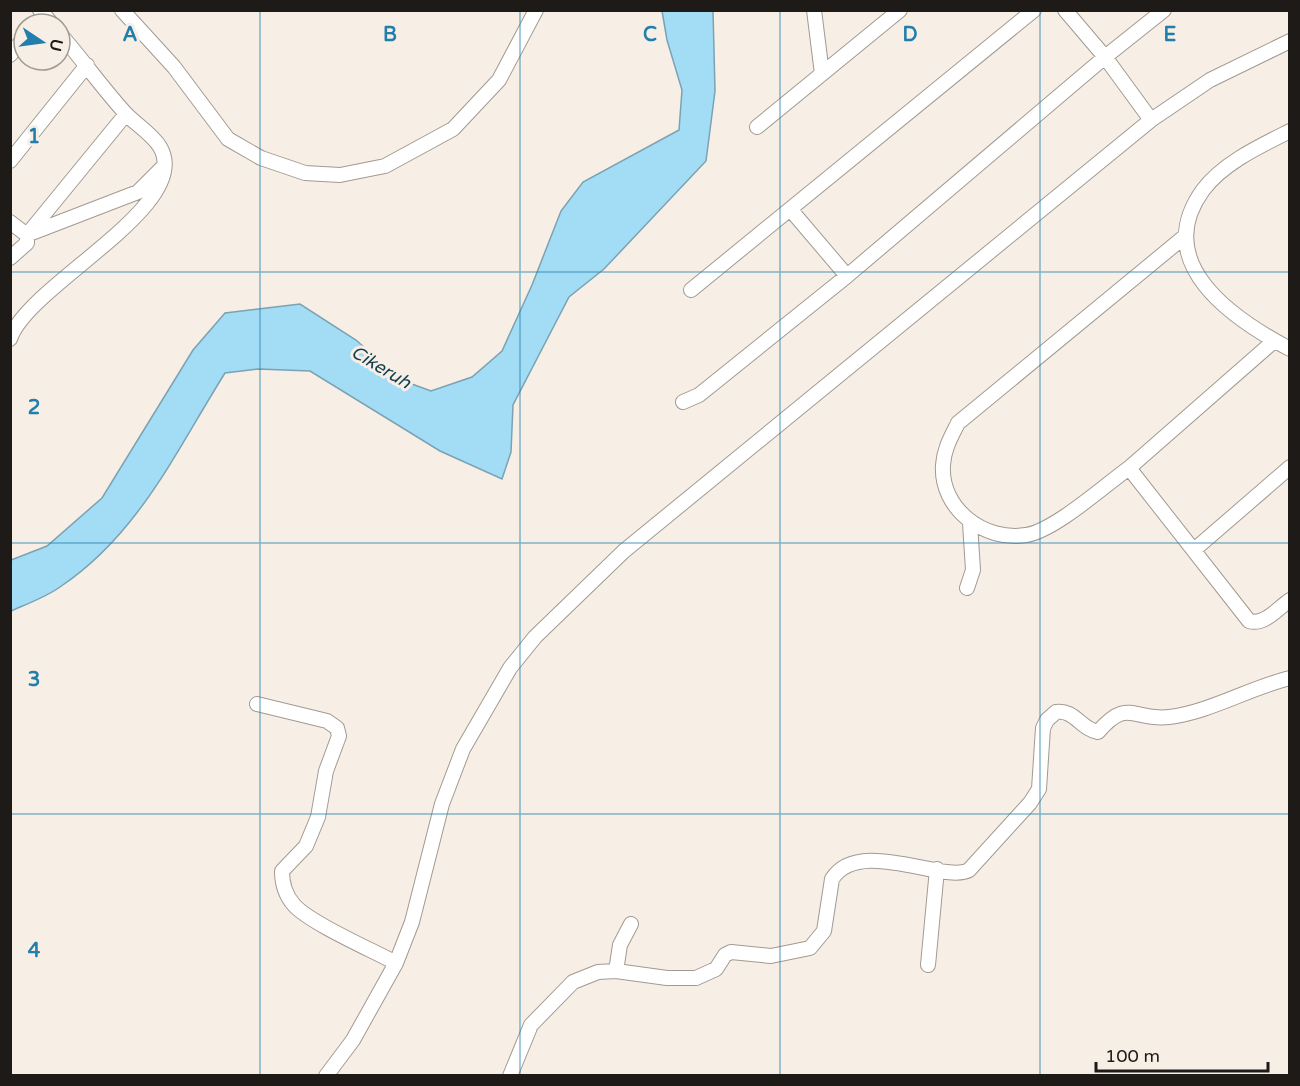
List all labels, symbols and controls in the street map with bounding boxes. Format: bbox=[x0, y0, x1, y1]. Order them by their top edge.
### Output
north arrow bbox=[12, 12, 72, 72]
text: A bbox=[123, 23, 138, 47]
text: B bbox=[383, 23, 397, 47]
text: C bbox=[643, 23, 657, 47]
text: D bbox=[902, 23, 918, 47]
text: E bbox=[1164, 23, 1177, 47]
text: U bbox=[45, 37, 67, 53]
text: 1 bbox=[28, 125, 40, 149]
water label: Cikeruh bbox=[347, 341, 416, 394]
text: 2 bbox=[28, 396, 40, 420]
text: 3 bbox=[28, 668, 40, 692]
text: 4 bbox=[28, 939, 41, 963]
scale bar bbox=[1096, 1035, 1268, 1073]
text: 100 m bbox=[1105, 1045, 1160, 1067]

